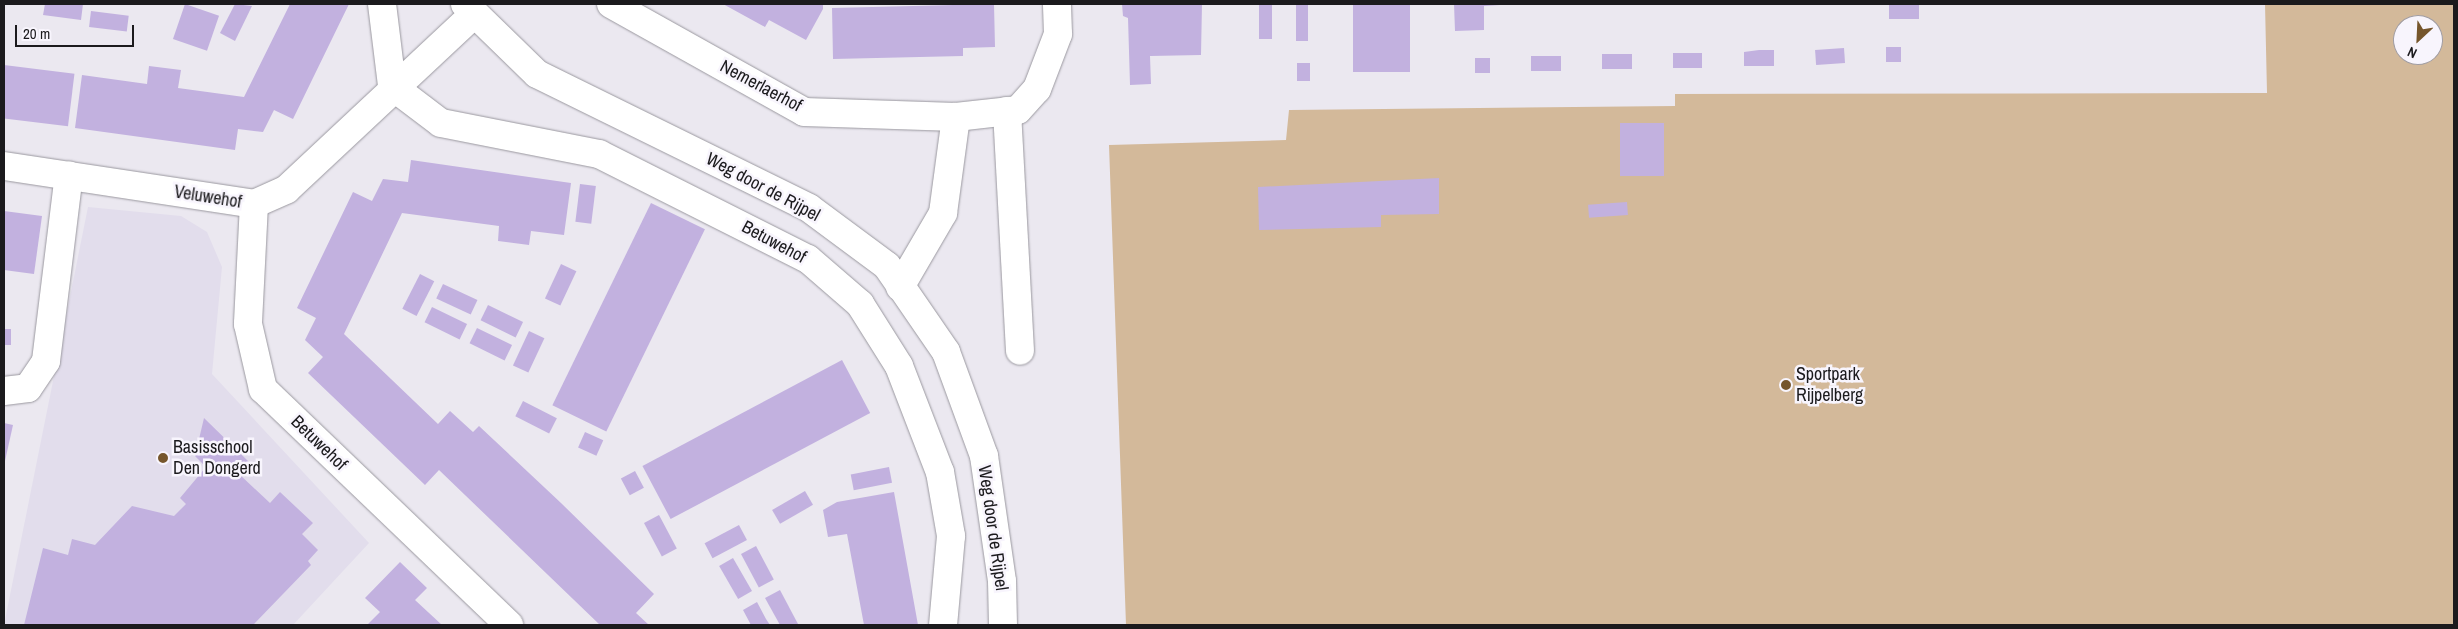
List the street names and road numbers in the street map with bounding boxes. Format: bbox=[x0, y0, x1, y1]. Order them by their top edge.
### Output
street label: Nemerlaerhof bbox=[716, 55, 806, 117]
street label: Weg door de Rijpel bbox=[702, 148, 824, 226]
street label: Veluwehof bbox=[173, 181, 243, 213]
street label: Betuwehof bbox=[738, 216, 810, 268]
street label: Betuwehof bbox=[286, 411, 352, 475]
street label: Weg door de Rijpel bbox=[974, 464, 1012, 592]

